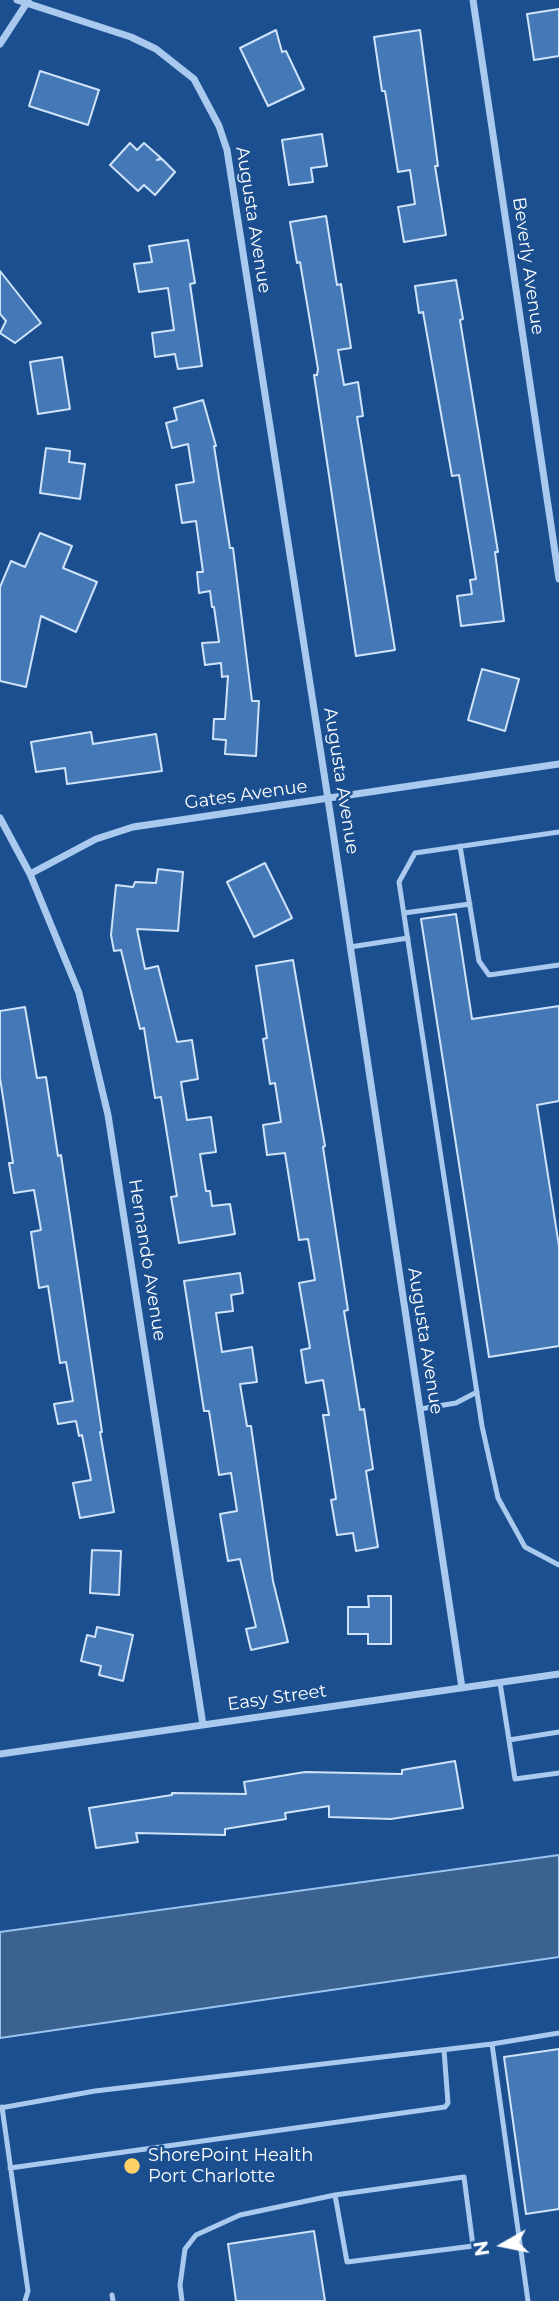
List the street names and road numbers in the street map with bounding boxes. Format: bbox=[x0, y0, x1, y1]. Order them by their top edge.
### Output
street label: Augusta Avenue bbox=[231, 145, 275, 295]
street label: Beverly Avenue bbox=[508, 196, 548, 336]
street label: Augusta Avenue bbox=[319, 706, 363, 856]
street label: Gates Avenue bbox=[183, 776, 309, 814]
street label: Hernando Avenue bbox=[124, 1177, 170, 1343]
street label: Augusta Avenue bbox=[403, 1266, 447, 1416]
street label: Easy Street bbox=[226, 1680, 328, 1716]

